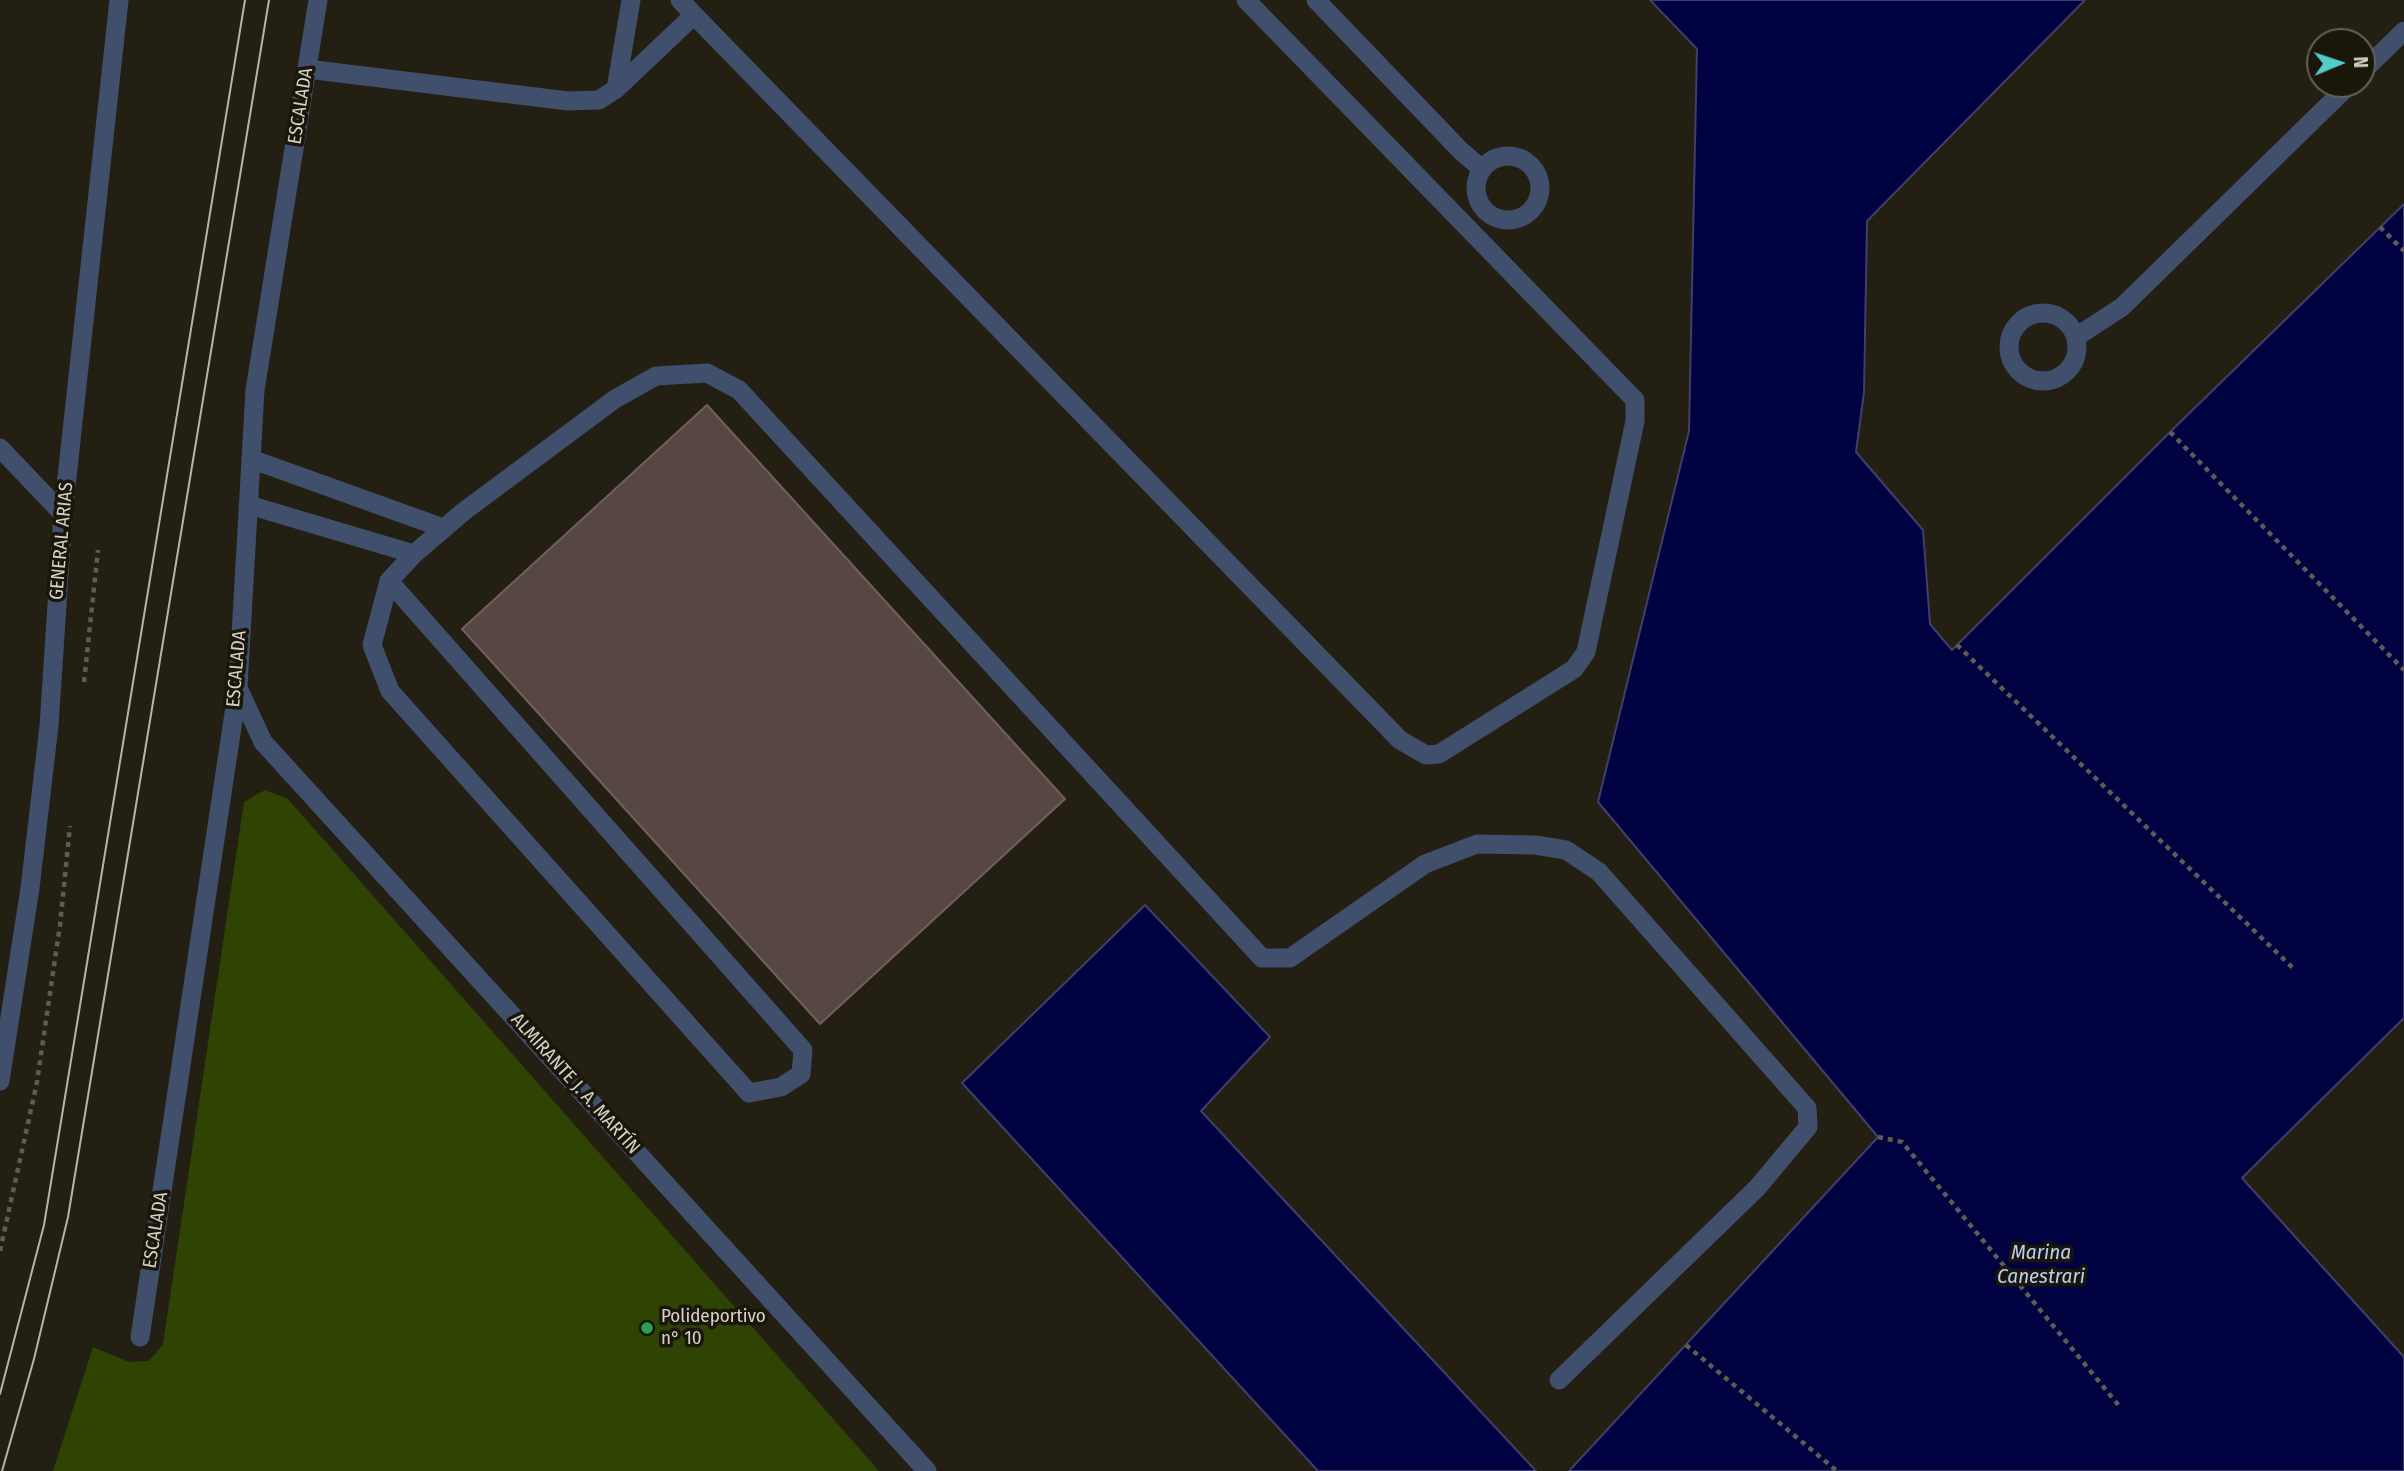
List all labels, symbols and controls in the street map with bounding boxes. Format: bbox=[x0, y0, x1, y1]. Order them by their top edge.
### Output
north arrow bbox=[2306, 28, 2376, 98]
text: N bbox=[2349, 56, 2372, 68]
street label: ESCALADA bbox=[284, 66, 318, 146]
street label: GENERAL ARIAS bbox=[45, 481, 79, 601]
street label: ESCALADA bbox=[222, 630, 252, 708]
street label: ALMIRANTE J. A. MARTÍN bbox=[506, 1009, 644, 1159]
street label: ESCALADA bbox=[139, 1190, 173, 1270]
water label: Marina Canestrari bbox=[1997, 1240, 2085, 1290]
place label: Polideportivo n° 10 bbox=[661, 1306, 766, 1350]
marker: Polideportivo n° 10 bbox=[639, 1320, 655, 1336]

